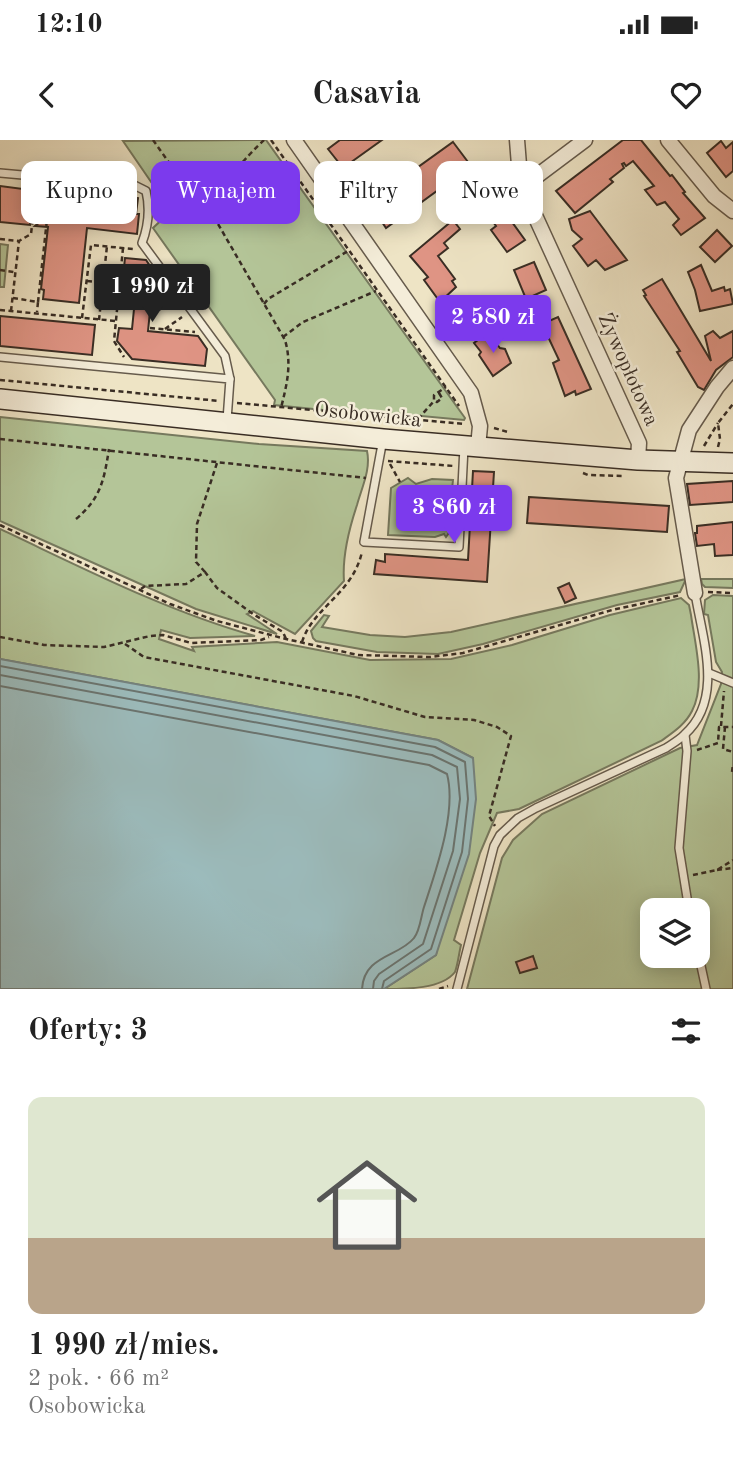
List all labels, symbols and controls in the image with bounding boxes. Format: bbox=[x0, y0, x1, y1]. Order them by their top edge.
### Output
text: 12:10 bbox=[35, 12, 103, 38]
icon: back bbox=[28, 76, 66, 114]
icon: heart bbox=[667, 76, 705, 114]
text: Casavia bbox=[312, 79, 421, 111]
chip: Kupno bbox=[21, 161, 137, 224]
chip: Wynajem bbox=[151, 161, 300, 224]
chip: Filtry bbox=[314, 161, 422, 224]
chip: Nowe bbox=[436, 161, 543, 224]
pin: 1 990 zł bbox=[80, 264, 224, 324]
text: 1 990 zł bbox=[110, 275, 194, 298]
pin: 2 580 zł bbox=[421, 296, 565, 355]
text: 2 580 zł bbox=[451, 306, 535, 329]
street label: Żywopłotowa bbox=[593, 308, 665, 429]
street label: Osobowicka bbox=[313, 399, 422, 432]
pin: 3 860 zł bbox=[382, 486, 526, 545]
text: 3 860 zł bbox=[412, 496, 496, 519]
map controls bbox=[640, 898, 710, 968]
button: layers bbox=[640, 898, 710, 968]
icon: filters bbox=[667, 1012, 705, 1050]
text: Oferty: 3 bbox=[28, 1016, 148, 1046]
icon: home bbox=[304, 1142, 430, 1268]
text: 1 990 zł/mies. bbox=[28, 1331, 219, 1361]
text: 2 pok. · 66 m² bbox=[28, 1367, 169, 1390]
text: Osobowicka bbox=[28, 1395, 146, 1418]

